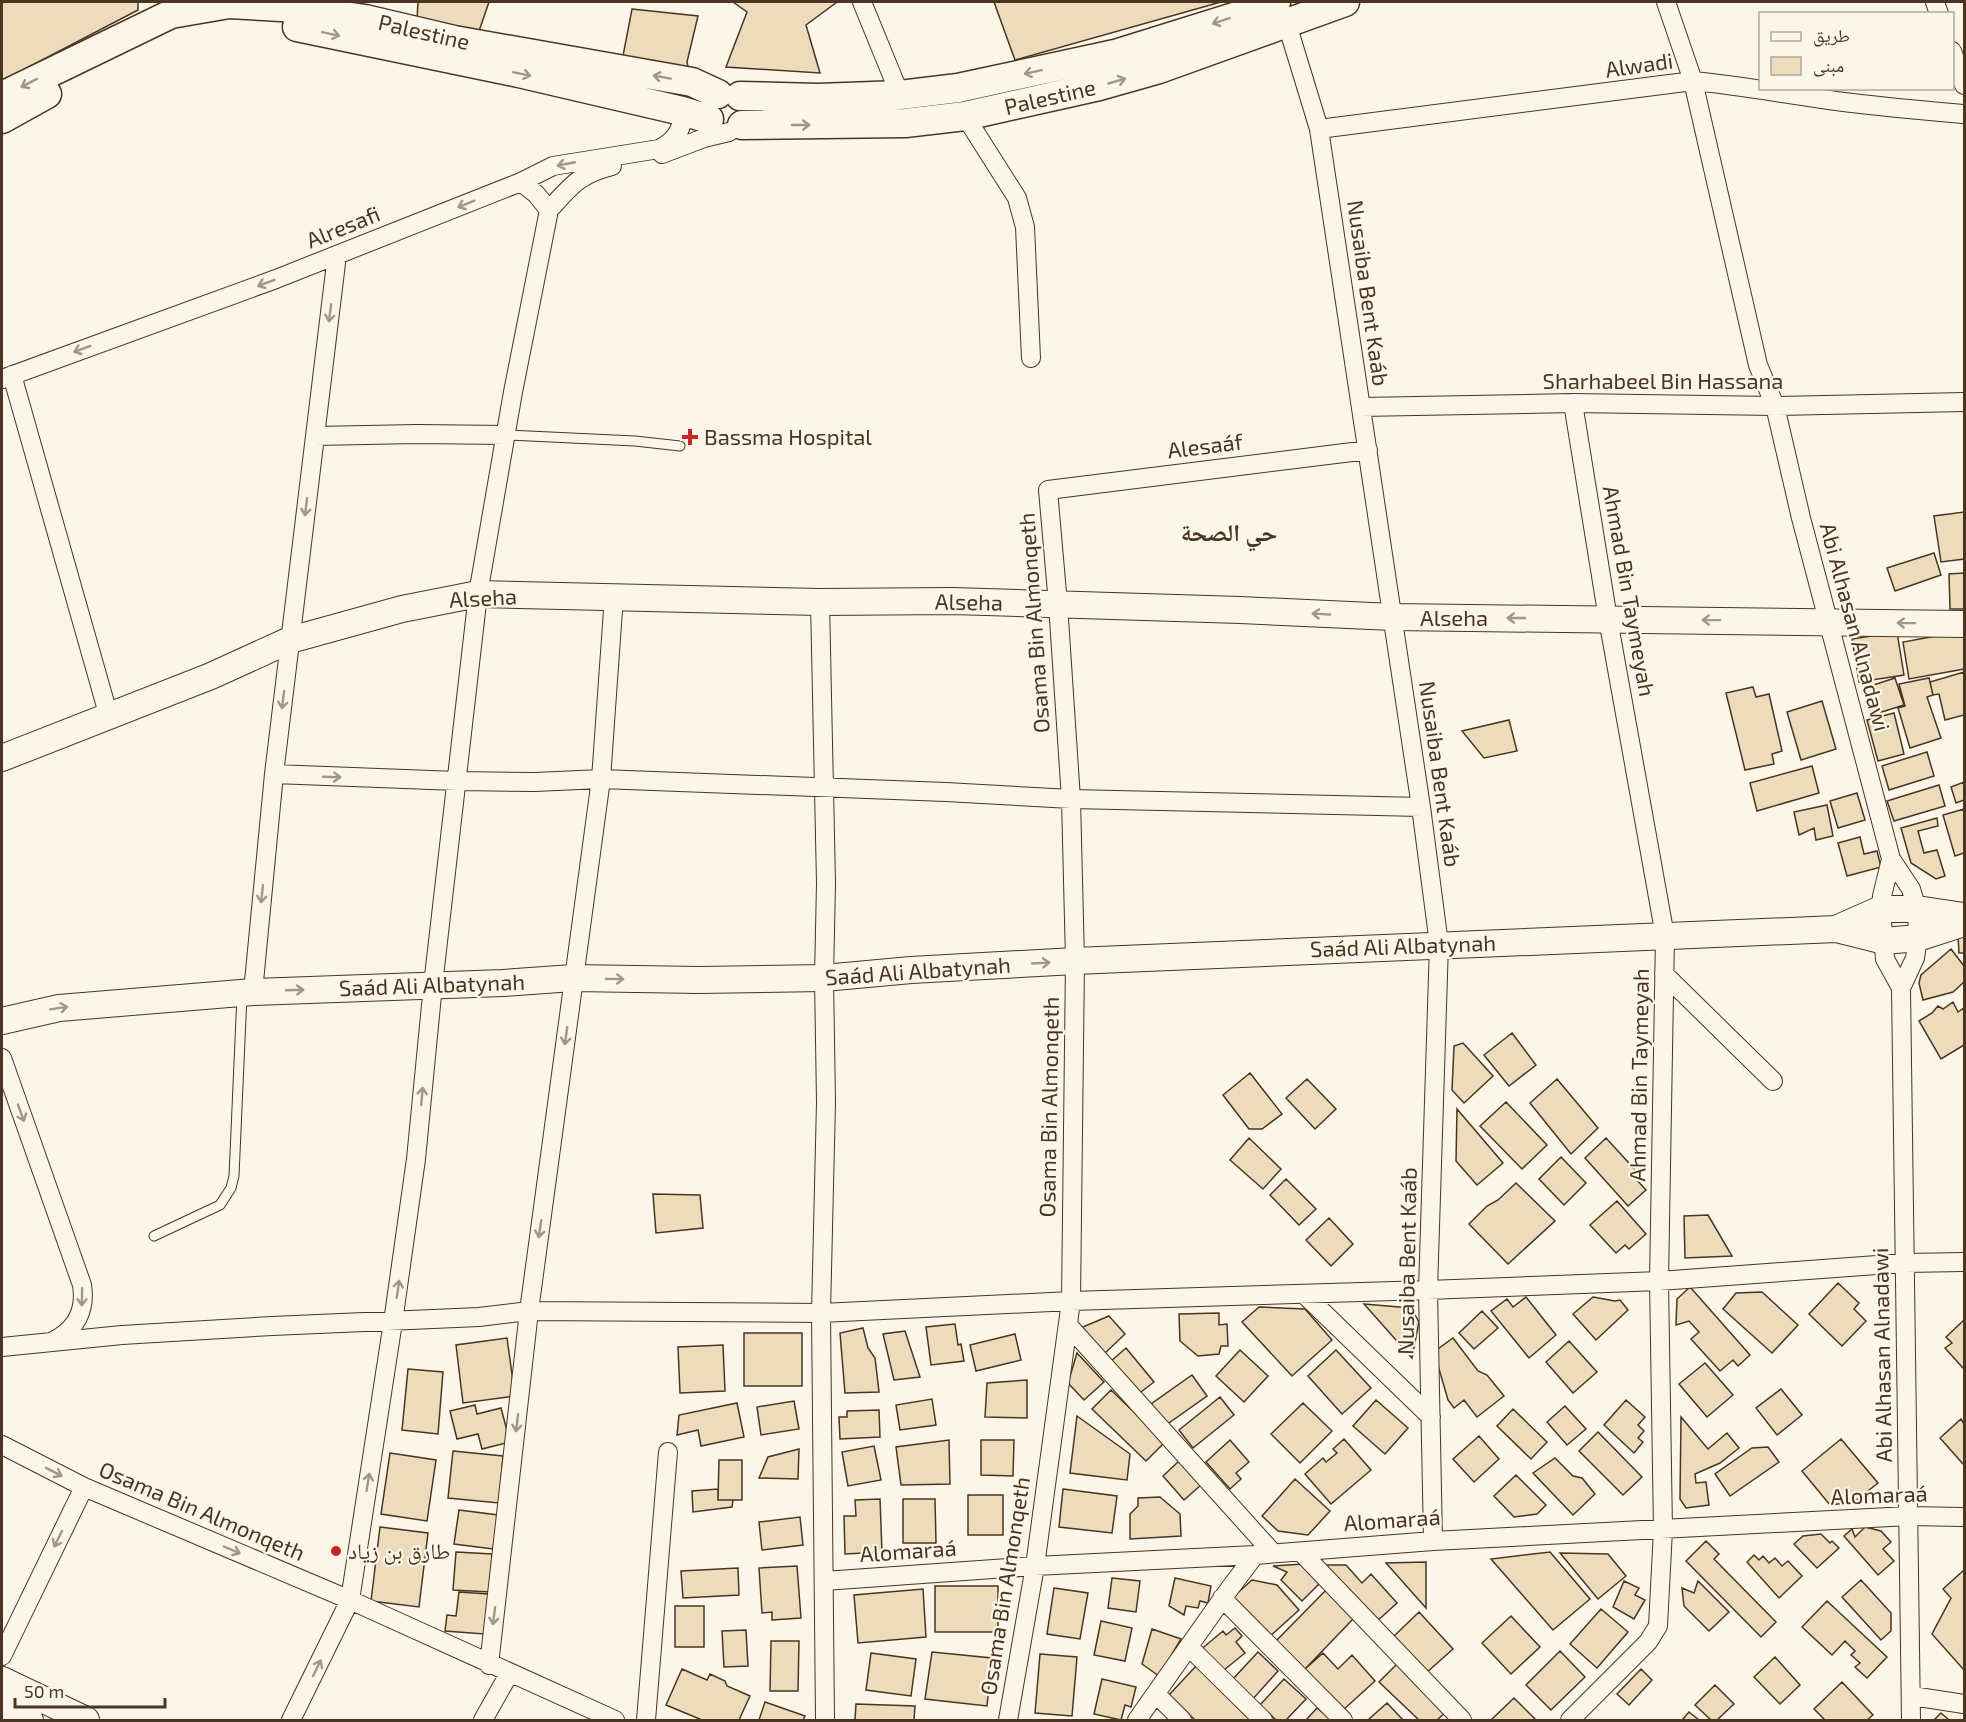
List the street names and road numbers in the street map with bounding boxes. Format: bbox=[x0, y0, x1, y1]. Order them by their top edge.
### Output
street label: Palestine bbox=[376, 8, 472, 54]
street label: Alwadi bbox=[1603, 46, 1674, 82]
street label: Palestine bbox=[1002, 73, 1098, 119]
street label: Nusaiba Bent Kaáb bbox=[1343, 198, 1395, 388]
street label: Alresafi bbox=[302, 200, 383, 253]
street label: Sharhabeel Bin Hassana bbox=[1543, 367, 1783, 393]
street label: Alesaáf bbox=[1166, 427, 1245, 463]
street label: Ahmad Bin Taymeyah bbox=[1599, 483, 1661, 698]
street label: Osama Bin Almonqeth bbox=[1012, 512, 1054, 734]
street label: Abi Alhasan Alnadawi bbox=[1816, 520, 1896, 734]
street label: Alseha bbox=[448, 582, 518, 612]
street label: Alseha bbox=[935, 587, 1003, 615]
street label: Alseha bbox=[1420, 604, 1488, 630]
street label: Nusaiba Bent Kaáb bbox=[1415, 679, 1467, 869]
street label: Saád Ali Albatynah bbox=[1310, 929, 1496, 961]
street label: Saád Ali Albatynah bbox=[824, 951, 1012, 989]
street label: Saád Ali Albatynah bbox=[339, 968, 525, 1000]
street label: Ahmad Bin Taymeyah bbox=[1623, 968, 1653, 1182]
street label: Osama Bin Almonqeth bbox=[1033, 996, 1063, 1218]
street label: Nusaiba Bent Kaáb bbox=[1391, 1167, 1421, 1355]
street label: Abi Alhasan Alnadawi bbox=[1866, 1247, 1896, 1463]
street label: Osama Bin Almonqeth bbox=[96, 1455, 309, 1565]
street label: Osama Bin Almonqeth bbox=[974, 1475, 1034, 1697]
street label: Alomaraá bbox=[1830, 1479, 1928, 1509]
street label: Alomaraá bbox=[1343, 1503, 1441, 1535]
street label: Alomaraá bbox=[859, 1534, 957, 1566]

